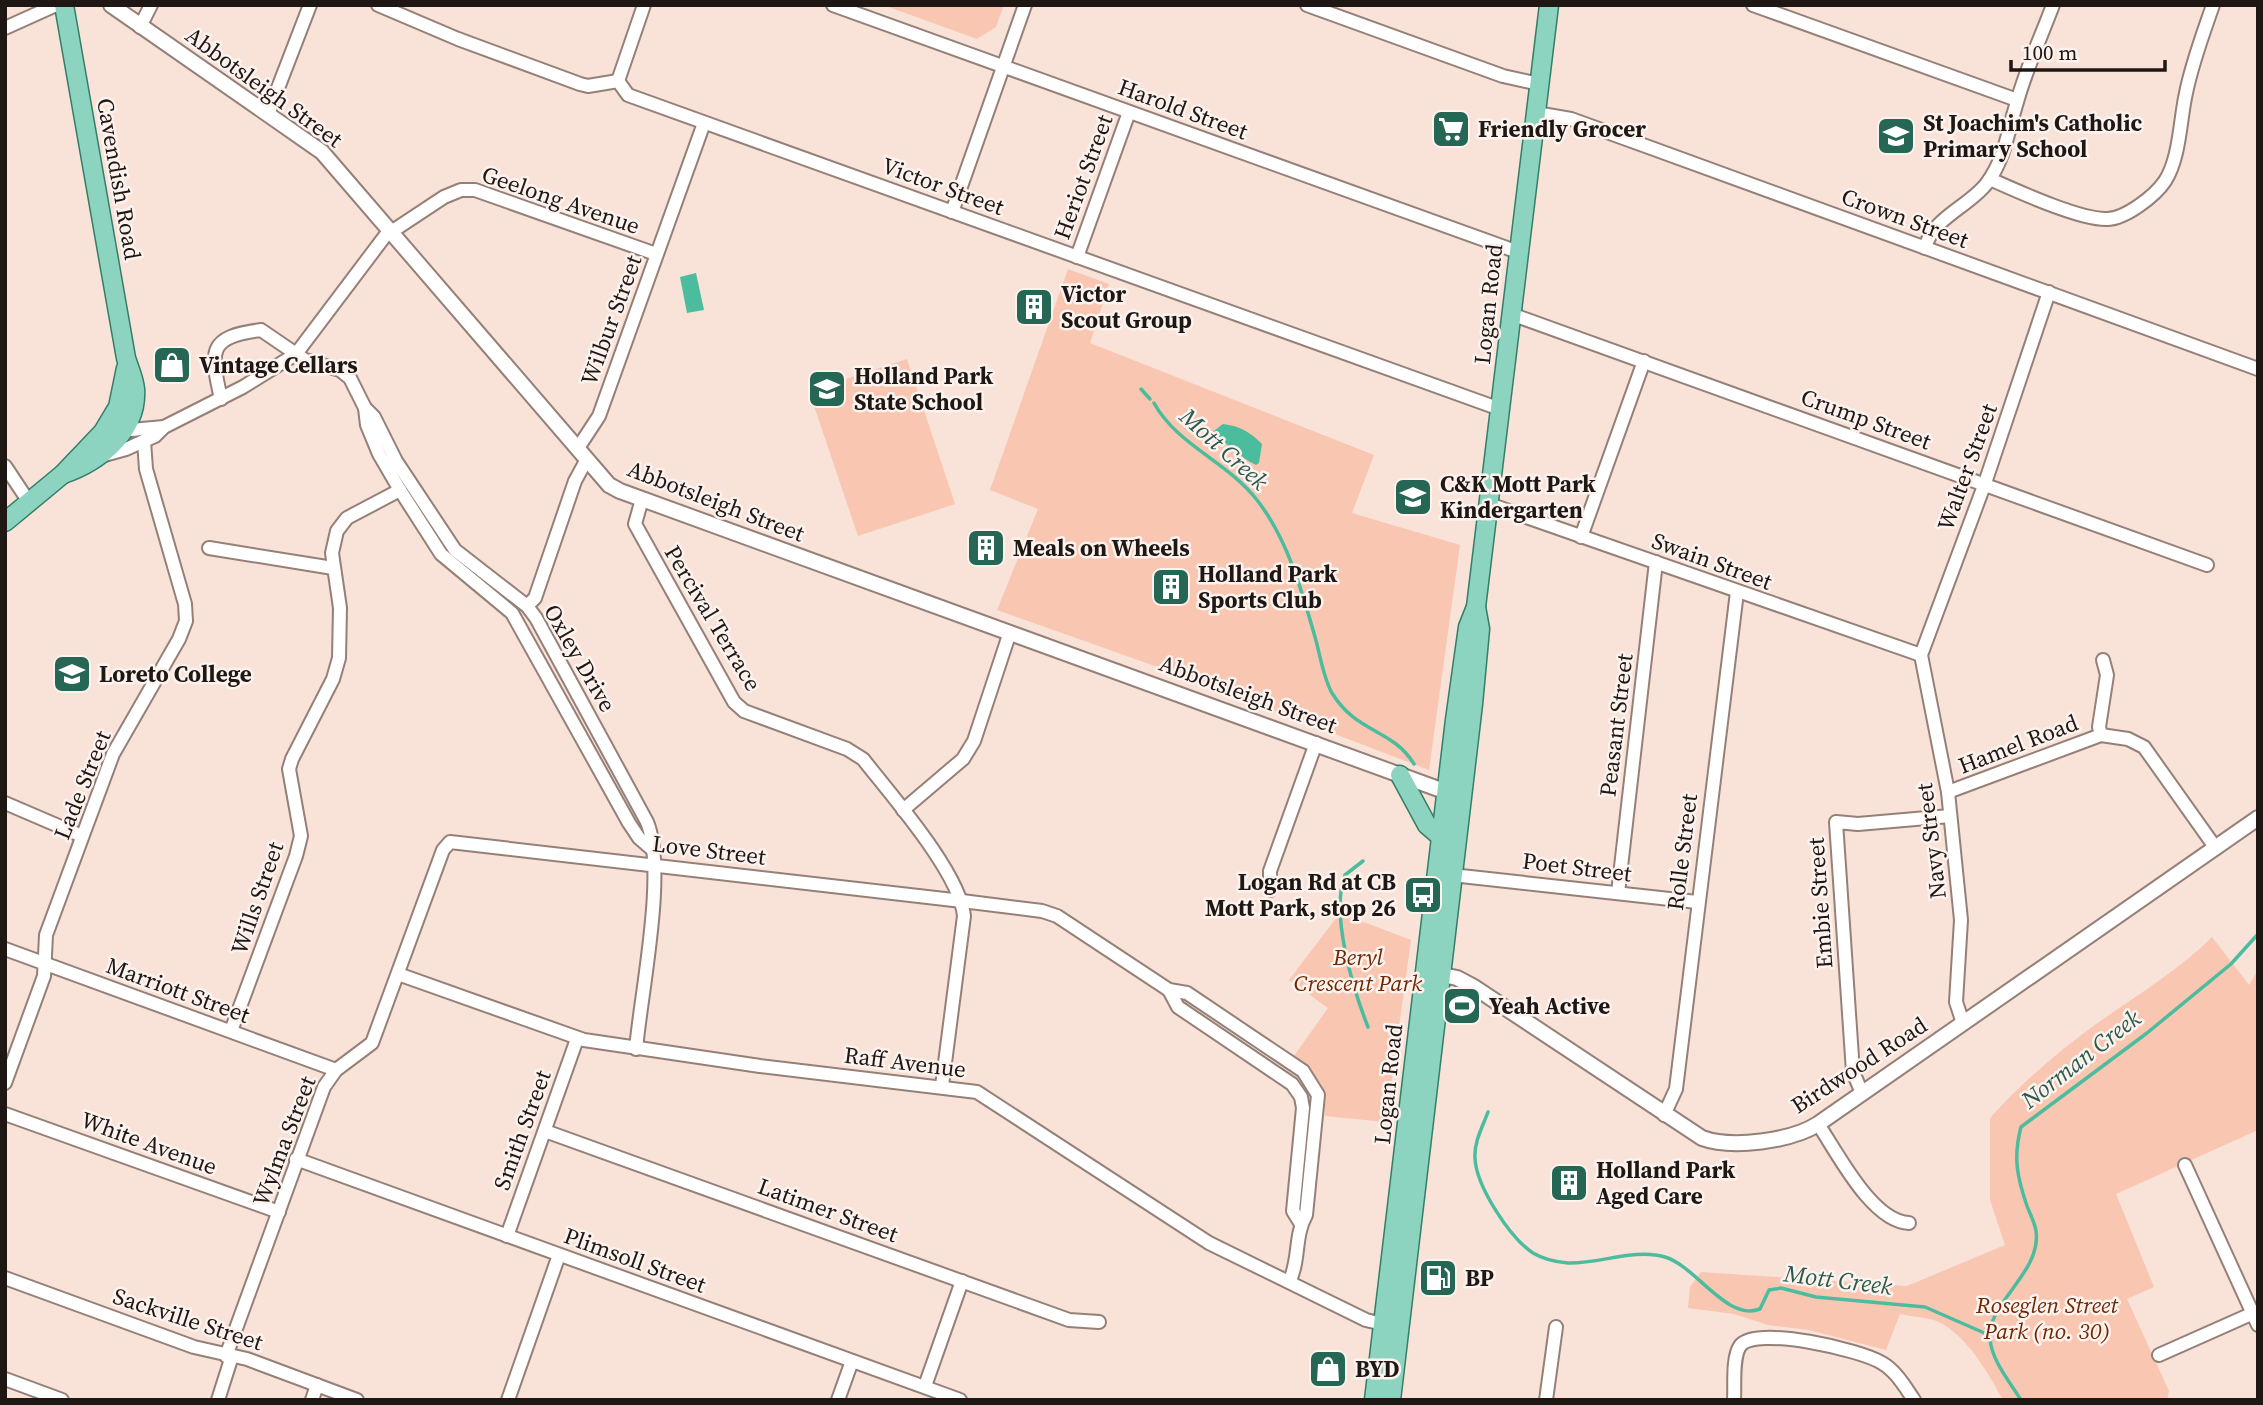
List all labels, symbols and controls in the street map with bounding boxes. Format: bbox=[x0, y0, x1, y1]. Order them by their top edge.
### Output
street label: Abbotsleigh Street bbox=[179, 19, 349, 155]
scale bar bbox=[2011, 28, 2165, 72]
text: 100 m bbox=[2022, 38, 2077, 67]
street label: Harold Street bbox=[1114, 71, 1253, 147]
street label: Cavendish Road bbox=[89, 96, 149, 262]
place label: St Joachim's Catholic Primary School bbox=[1923, 107, 2142, 165]
supermarket icon: Friendly Grocer bbox=[1430, 108, 1472, 150]
street label: Heriot Street bbox=[1046, 110, 1121, 244]
place label: Friendly Grocer bbox=[1478, 113, 1646, 145]
school or university icon: St Joachim's Catholic Primary School bbox=[1875, 115, 1917, 157]
street label: Victor Street bbox=[878, 149, 1009, 223]
street label: Geelong Avenue bbox=[478, 158, 644, 242]
street label: Crown Street bbox=[1837, 180, 1973, 256]
street label: Logan Road bbox=[1466, 242, 1510, 366]
street label: Wilbur Street bbox=[573, 250, 650, 390]
place label: Victor Scout Group bbox=[1061, 278, 1192, 336]
building icon: Victor Scout Group bbox=[1013, 286, 1055, 328]
shop icon: Vintage Cellars bbox=[151, 344, 193, 386]
place label: Vintage Cellars bbox=[199, 349, 358, 381]
place label: Holland Park State School bbox=[854, 360, 994, 418]
school or university icon: Holland Park State School bbox=[806, 368, 848, 410]
street label: Crump Street bbox=[1797, 381, 1936, 458]
water label: Mott Creek bbox=[1172, 399, 1276, 498]
street label: Walter Street bbox=[1929, 399, 2005, 535]
street label: Abbotsleigh Street bbox=[623, 453, 809, 550]
place label: C&K Mott Park Kindergarten bbox=[1440, 468, 1596, 526]
school or university icon: C&K Mott Park Kindergarten bbox=[1392, 476, 1434, 518]
street label: Swain Street bbox=[1647, 524, 1777, 598]
building icon: Meals on Wheels bbox=[965, 527, 1007, 569]
place label: Meals on Wheels bbox=[1013, 532, 1190, 564]
street label: Percival Terrace bbox=[657, 539, 769, 697]
place label: Holland Park Sports Club bbox=[1198, 558, 1338, 616]
building icon: Holland Park Sports Club bbox=[1150, 566, 1192, 608]
street label: Oxley Drive bbox=[536, 598, 624, 718]
street label: Abbotsleigh Street bbox=[1155, 647, 1342, 741]
street label: Peasant Street bbox=[1591, 651, 1641, 798]
school or university icon: Loreto College bbox=[51, 653, 93, 695]
place label: Loreto College bbox=[99, 658, 252, 690]
street label: Hamel Road bbox=[1954, 707, 2082, 781]
street label: Lade Street bbox=[46, 725, 119, 844]
street label: Navy Street bbox=[1908, 781, 1954, 901]
street label: Rolle Street bbox=[1659, 791, 1705, 912]
street label: Love Street bbox=[650, 827, 768, 873]
street label: Embie Street bbox=[1799, 836, 1841, 970]
street label: Wills Street bbox=[223, 837, 291, 959]
street label: Poet Street bbox=[1521, 844, 1634, 890]
place label: Logan Rd at CB Mott Park, stop 26 bbox=[1205, 866, 1396, 924]
bus stop icon: Logan Rd at CB Mott Park, stop 26 bbox=[1402, 874, 1444, 916]
park label: Beryl Crescent Park bbox=[1294, 941, 1422, 999]
street label: Marriott Street bbox=[102, 949, 255, 1031]
sports icon: Yeah Active bbox=[1441, 985, 1483, 1027]
place label: Yeah Active bbox=[1489, 990, 1610, 1022]
water label: Norman Creek bbox=[2013, 1001, 2148, 1116]
street label: Birdwood Road bbox=[1785, 1009, 1933, 1121]
street label: Logan Road bbox=[1366, 1022, 1410, 1146]
street label: Raff Avenue bbox=[842, 1039, 968, 1085]
street label: Smith Street bbox=[486, 1065, 559, 1194]
street label: Wylma Street bbox=[245, 1071, 324, 1211]
street label: White Avenue bbox=[76, 1104, 222, 1182]
place label: Holland Park Aged Care bbox=[1596, 1154, 1736, 1212]
building icon: Holland Park Aged Care bbox=[1548, 1162, 1590, 1204]
street label: Latimer Street bbox=[754, 1170, 903, 1250]
street label: Plimsoll Street bbox=[560, 1220, 711, 1301]
water label: Mott Creek bbox=[1781, 1256, 1895, 1303]
fuel station icon: BP bbox=[1417, 1257, 1459, 1299]
place label: BP bbox=[1465, 1262, 1494, 1294]
street label: Sackville Street bbox=[109, 1280, 268, 1358]
park label: Roseglen Street Park (no. 30) bbox=[1975, 1289, 2119, 1347]
shop icon: BYD bbox=[1307, 1348, 1349, 1390]
place label: BYD bbox=[1355, 1353, 1400, 1385]

